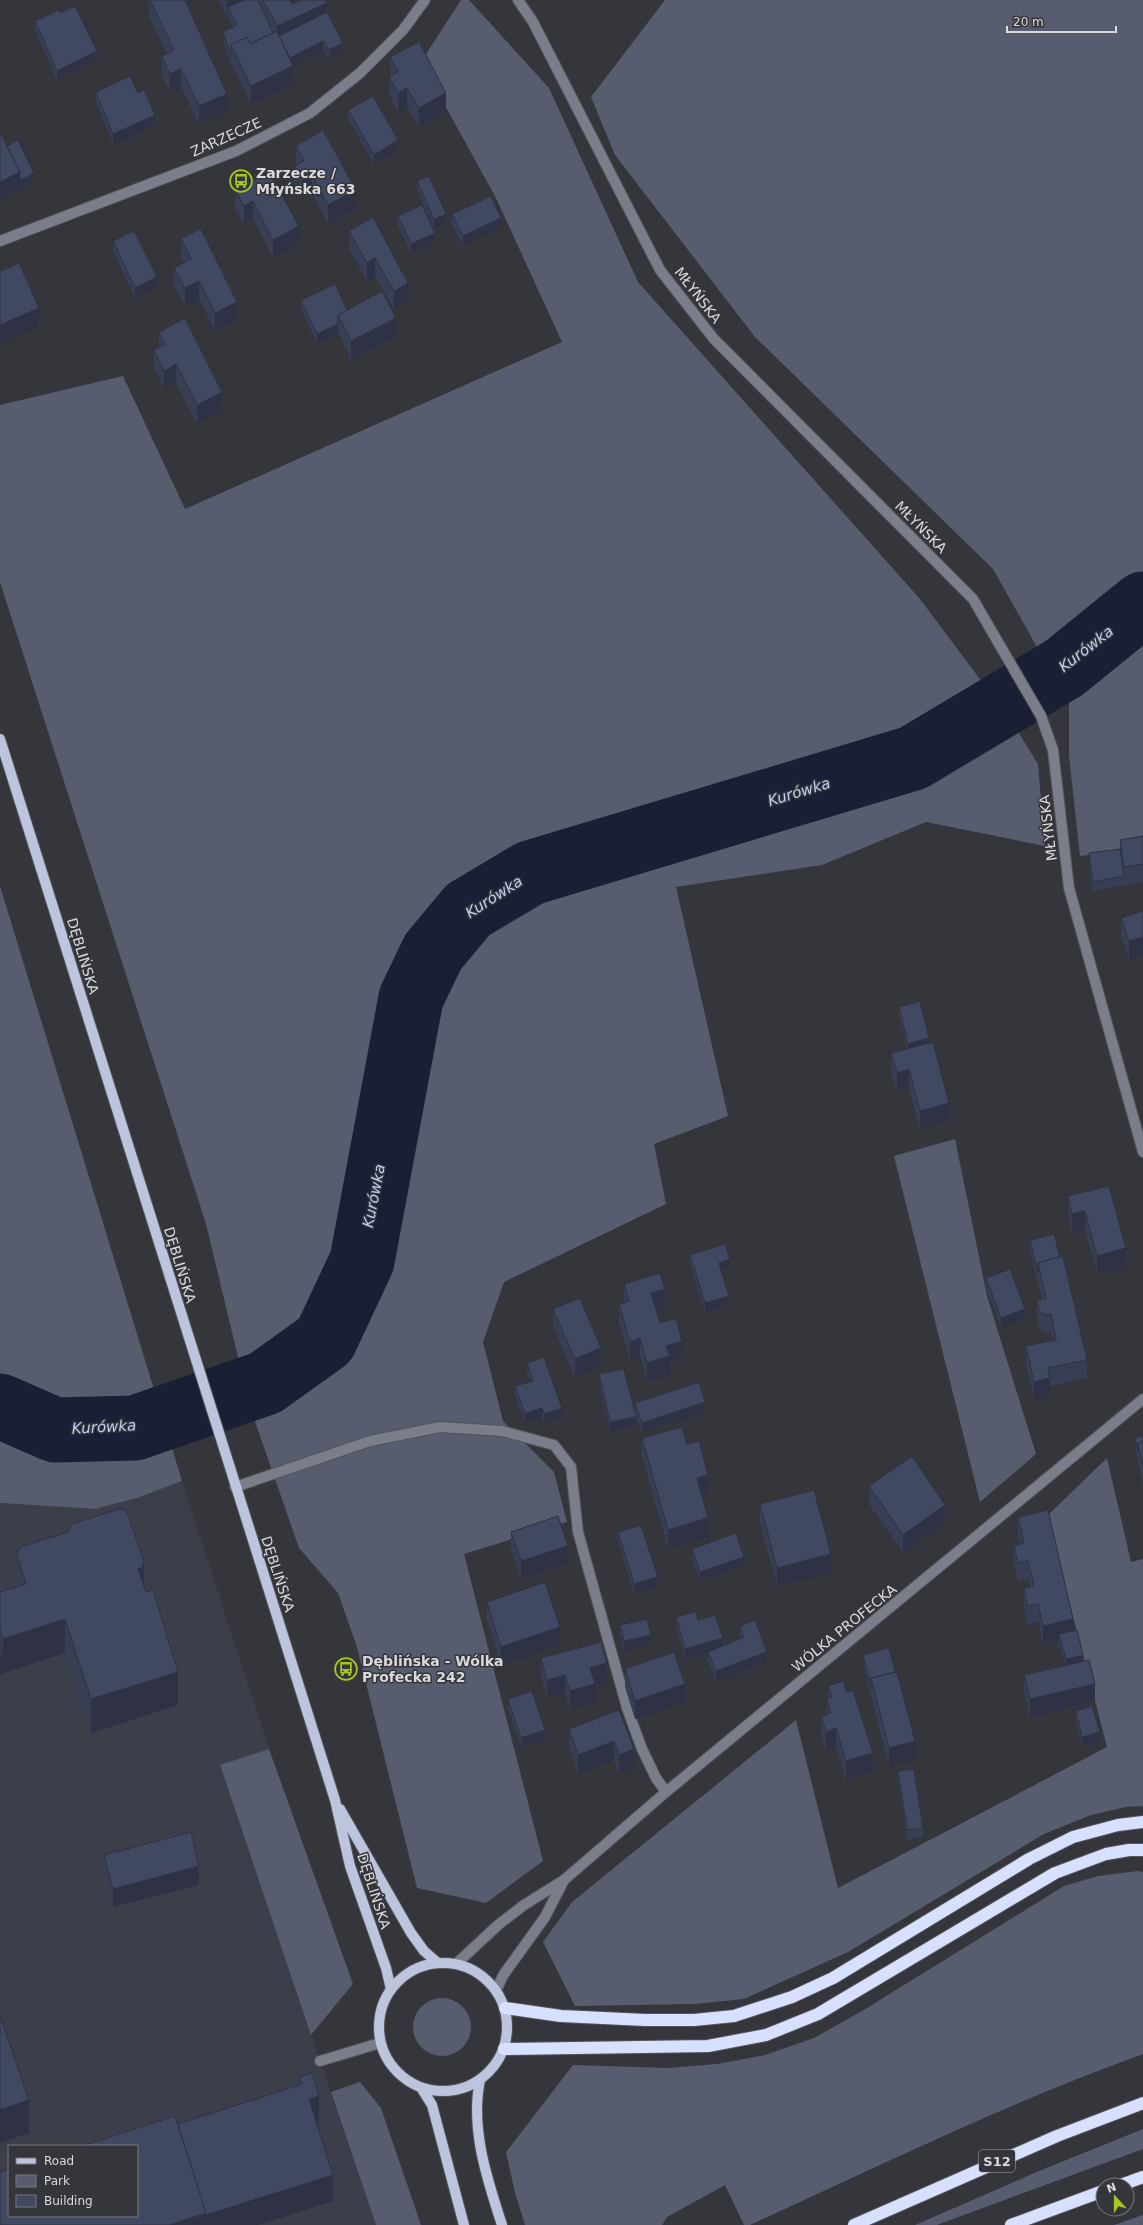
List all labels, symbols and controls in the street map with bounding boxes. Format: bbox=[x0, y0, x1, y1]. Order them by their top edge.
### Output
scale bar bbox=[1007, 8, 1116, 34]
text: 20 m bbox=[1013, 15, 1044, 29]
street label: ZARZECZE bbox=[188, 114, 264, 160]
place label: Zarzecze / Młyńska 663 bbox=[256, 165, 355, 197]
bus stop icon: Zarzecze / Młyńska 663 bbox=[228, 168, 254, 194]
street label: MŁYŃSKA bbox=[671, 263, 726, 326]
street label: MŁYŃSKA bbox=[892, 497, 951, 556]
water label: Kurówka bbox=[1055, 622, 1117, 676]
water label: Kurówka bbox=[766, 774, 832, 810]
street label: MŁYŃSKA bbox=[1035, 794, 1060, 862]
water label: Kurówka bbox=[462, 872, 526, 922]
street label: DĘBLIŃSKA bbox=[64, 916, 103, 997]
water label: Kurówka bbox=[359, 1163, 389, 1229]
street label: DĘBLIŃSKA bbox=[161, 1225, 200, 1306]
water label: Kurówka bbox=[71, 1416, 137, 1438]
street label: DĘBLIŃSKA bbox=[258, 1534, 299, 1614]
street label: WÓLKA PROFECKA bbox=[788, 1580, 900, 1675]
place label: Dęblińska - Wólka Profecka 242 bbox=[362, 1653, 503, 1685]
bus stop icon: Dęblińska - Wólka Profecka 242 bbox=[333, 1656, 359, 1682]
street label: DĘBLIŃSKA bbox=[354, 1851, 395, 1931]
legend bbox=[8, 2145, 138, 2217]
road number: S12 bbox=[979, 2150, 1015, 2172]
text: Road bbox=[44, 2154, 74, 2168]
text: Park bbox=[44, 2174, 70, 2188]
north arrow bbox=[1095, 2177, 1135, 2217]
text: N bbox=[1105, 2180, 1118, 2196]
text: Building bbox=[44, 2194, 93, 2208]

